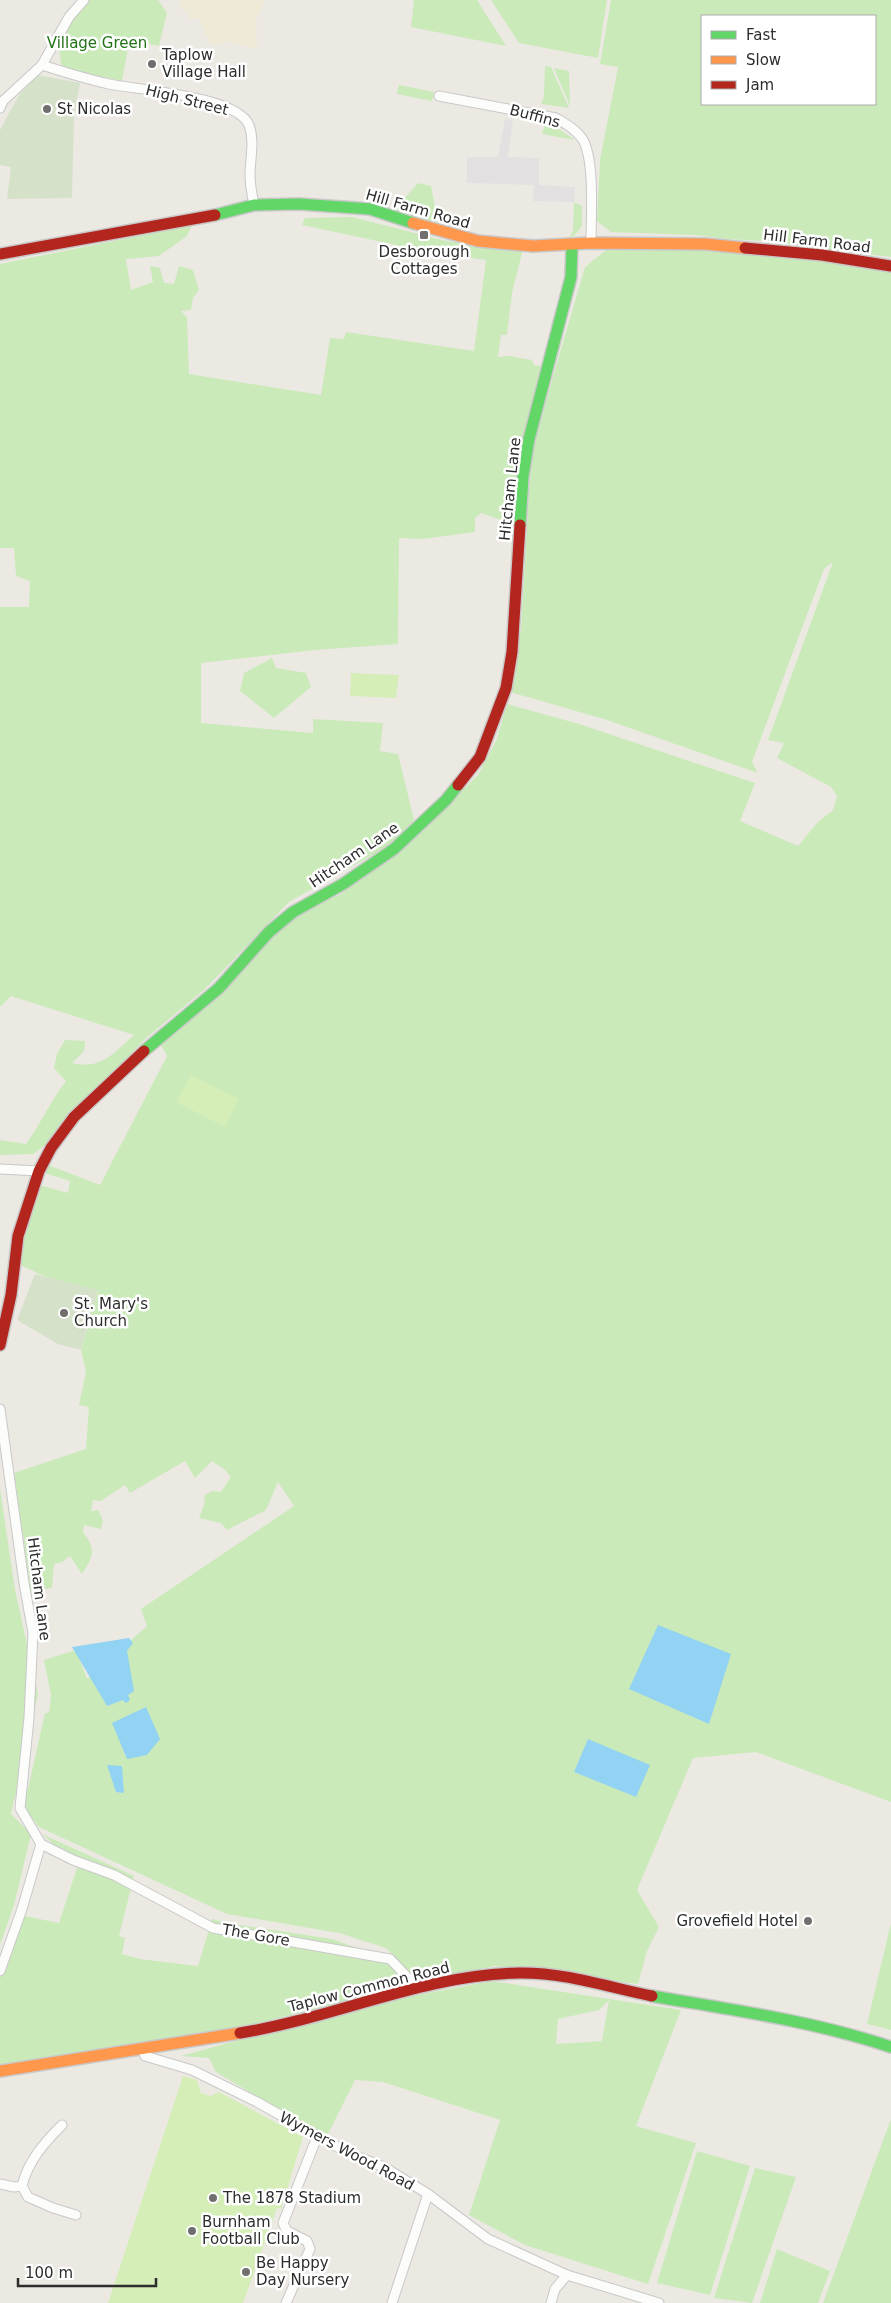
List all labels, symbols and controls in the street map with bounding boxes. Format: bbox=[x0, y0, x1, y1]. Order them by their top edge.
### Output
legend bbox=[701, 15, 876, 105]
text: Fast bbox=[746, 26, 776, 44]
park label: Village Green bbox=[47, 34, 147, 52]
place label: Taplow Village Hall bbox=[161, 46, 246, 81]
text: Slow bbox=[746, 51, 781, 69]
marker: Taplow Village Hall bbox=[146, 58, 158, 70]
text: Jam bbox=[745, 76, 774, 94]
street label: High Street bbox=[144, 81, 230, 119]
place label: St Nicolas bbox=[57, 100, 131, 118]
street label: Buffins bbox=[508, 101, 562, 131]
marker: St Nicolas bbox=[41, 103, 53, 115]
street label: Hill Farm Road bbox=[364, 185, 472, 233]
street label: Hill Farm Road bbox=[762, 225, 872, 257]
marker: Desborough Cottages bbox=[418, 229, 430, 241]
place label: Desborough Cottages bbox=[379, 243, 469, 278]
street label: Hitcham Lane bbox=[496, 436, 524, 542]
street label: Hitcham Lane bbox=[306, 818, 402, 892]
place label: St. Mary's Church bbox=[74, 1295, 148, 1330]
marker: St. Mary's Church bbox=[58, 1307, 70, 1319]
street label: Hitcham Lane bbox=[24, 1536, 54, 1642]
place label: Grovefield Hotel bbox=[676, 1912, 798, 1930]
marker: Grovefield Hotel bbox=[802, 1915, 814, 1927]
street label: The Gore bbox=[220, 1920, 291, 1950]
street label: Taplow Common Road bbox=[285, 1958, 452, 2016]
street label: Wymers Wood Road bbox=[276, 2108, 418, 2194]
place label: The 1878 Stadium bbox=[222, 2189, 361, 2207]
marker: The 1878 Stadium bbox=[207, 2192, 219, 2204]
place label: Burnham Football Club bbox=[202, 2213, 300, 2248]
marker: Burnham Football Club bbox=[186, 2225, 198, 2237]
place label: Be Happy Day Nursery bbox=[256, 2254, 349, 2289]
scale bar bbox=[18, 2256, 155, 2288]
text: 100 m bbox=[25, 2264, 73, 2282]
marker: Be Happy Day Nursery bbox=[240, 2266, 252, 2278]

